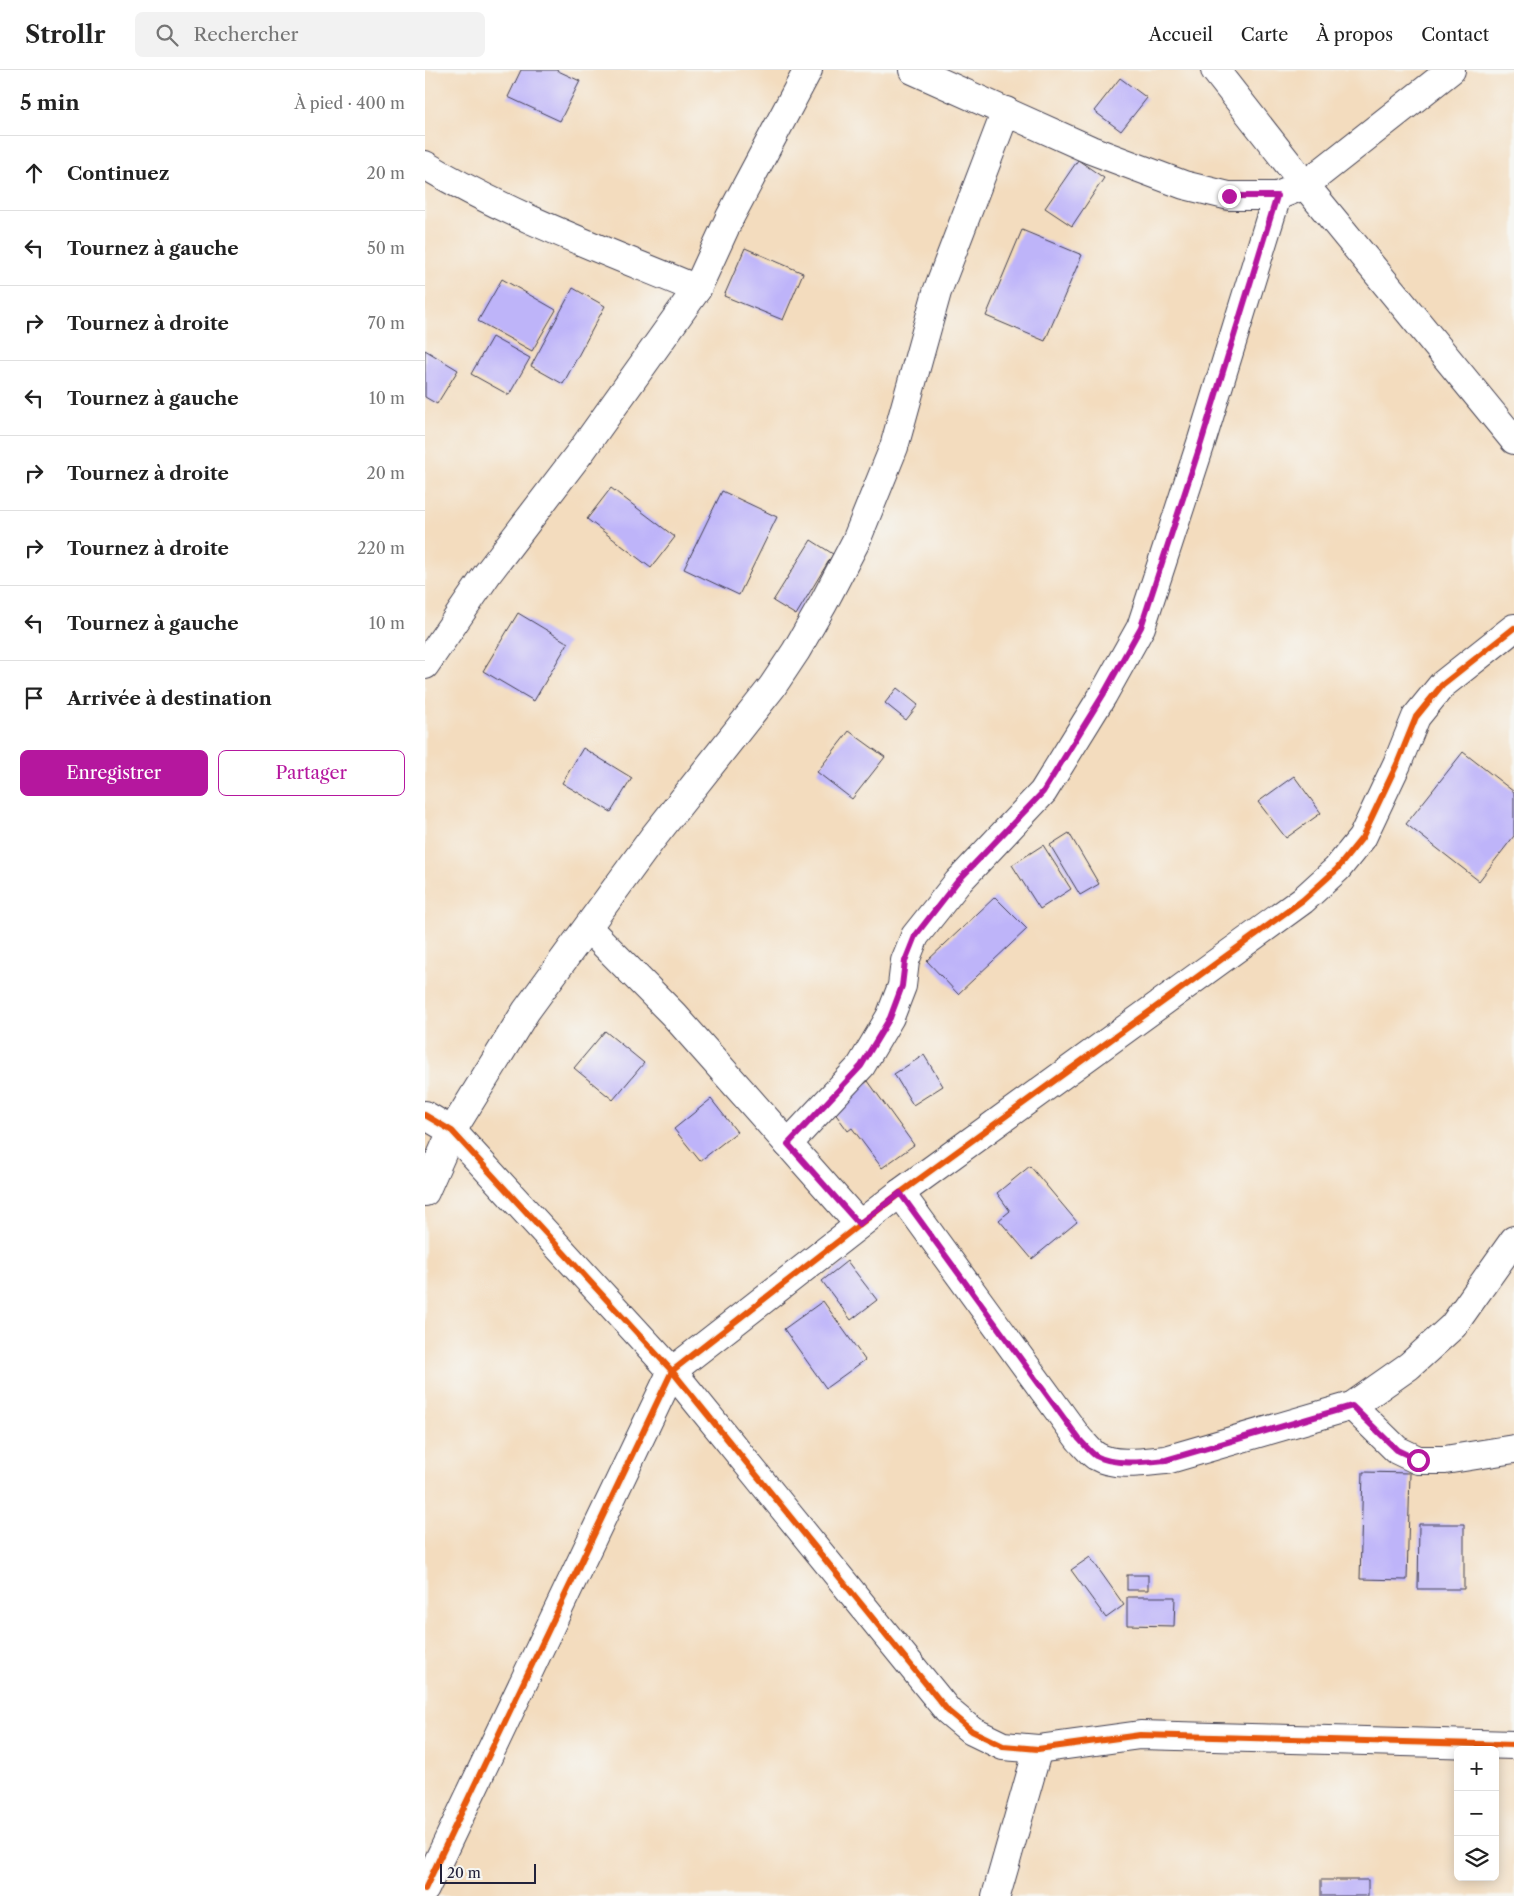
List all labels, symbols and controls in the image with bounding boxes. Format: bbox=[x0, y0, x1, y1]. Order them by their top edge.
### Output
search box bbox=[135, 12, 485, 57]
text: Strollr bbox=[25, 20, 105, 49]
icon: search bbox=[153, 21, 181, 49]
text: Rechercher bbox=[193, 23, 299, 46]
text: Accueil bbox=[1149, 24, 1213, 46]
text: Carte bbox=[1241, 24, 1288, 46]
text: À propos bbox=[1316, 24, 1393, 46]
text: Contact bbox=[1421, 24, 1489, 46]
text: 5 min bbox=[20, 90, 80, 115]
text: À pied · 400 m bbox=[294, 93, 405, 113]
icon: ahead bbox=[20, 159, 48, 187]
text: Continuez bbox=[67, 162, 169, 185]
text: 20 m bbox=[366, 163, 405, 183]
route end bbox=[1218, 185, 1241, 208]
icon: left bbox=[20, 234, 48, 262]
text: Tournez à gauche bbox=[67, 237, 239, 260]
text: 50 m bbox=[367, 238, 405, 258]
icon: right bbox=[20, 309, 48, 337]
text: Tournez à droite bbox=[67, 312, 229, 335]
text: 70 m bbox=[368, 313, 405, 333]
icon: left bbox=[20, 384, 48, 412]
text: Tournez à gauche bbox=[67, 387, 239, 410]
text: 10 m bbox=[369, 388, 405, 408]
icon: right bbox=[20, 459, 48, 487]
text: Tournez à droite bbox=[67, 462, 229, 485]
text: 20 m bbox=[366, 463, 405, 483]
icon: right bbox=[20, 534, 48, 562]
text: Tournez à droite bbox=[67, 537, 229, 560]
text: 220 m bbox=[357, 538, 405, 558]
icon: left bbox=[20, 609, 48, 637]
text: Tournez à gauche bbox=[67, 612, 239, 635]
text: 10 m bbox=[369, 613, 405, 633]
icon: arrive bbox=[20, 684, 48, 712]
text: Arrivée à destination bbox=[67, 687, 272, 710]
button: Enregistrer bbox=[20, 750, 208, 796]
button: Partager bbox=[218, 750, 405, 796]
route start bbox=[1407, 1449, 1430, 1472]
map controls bbox=[1454, 1746, 1499, 1881]
button: + bbox=[1454, 1746, 1499, 1791]
button: − bbox=[1454, 1791, 1499, 1836]
button: layers bbox=[1454, 1836, 1499, 1881]
scale bar bbox=[440, 1861, 536, 1884]
text: 20 m bbox=[447, 1864, 481, 1882]

